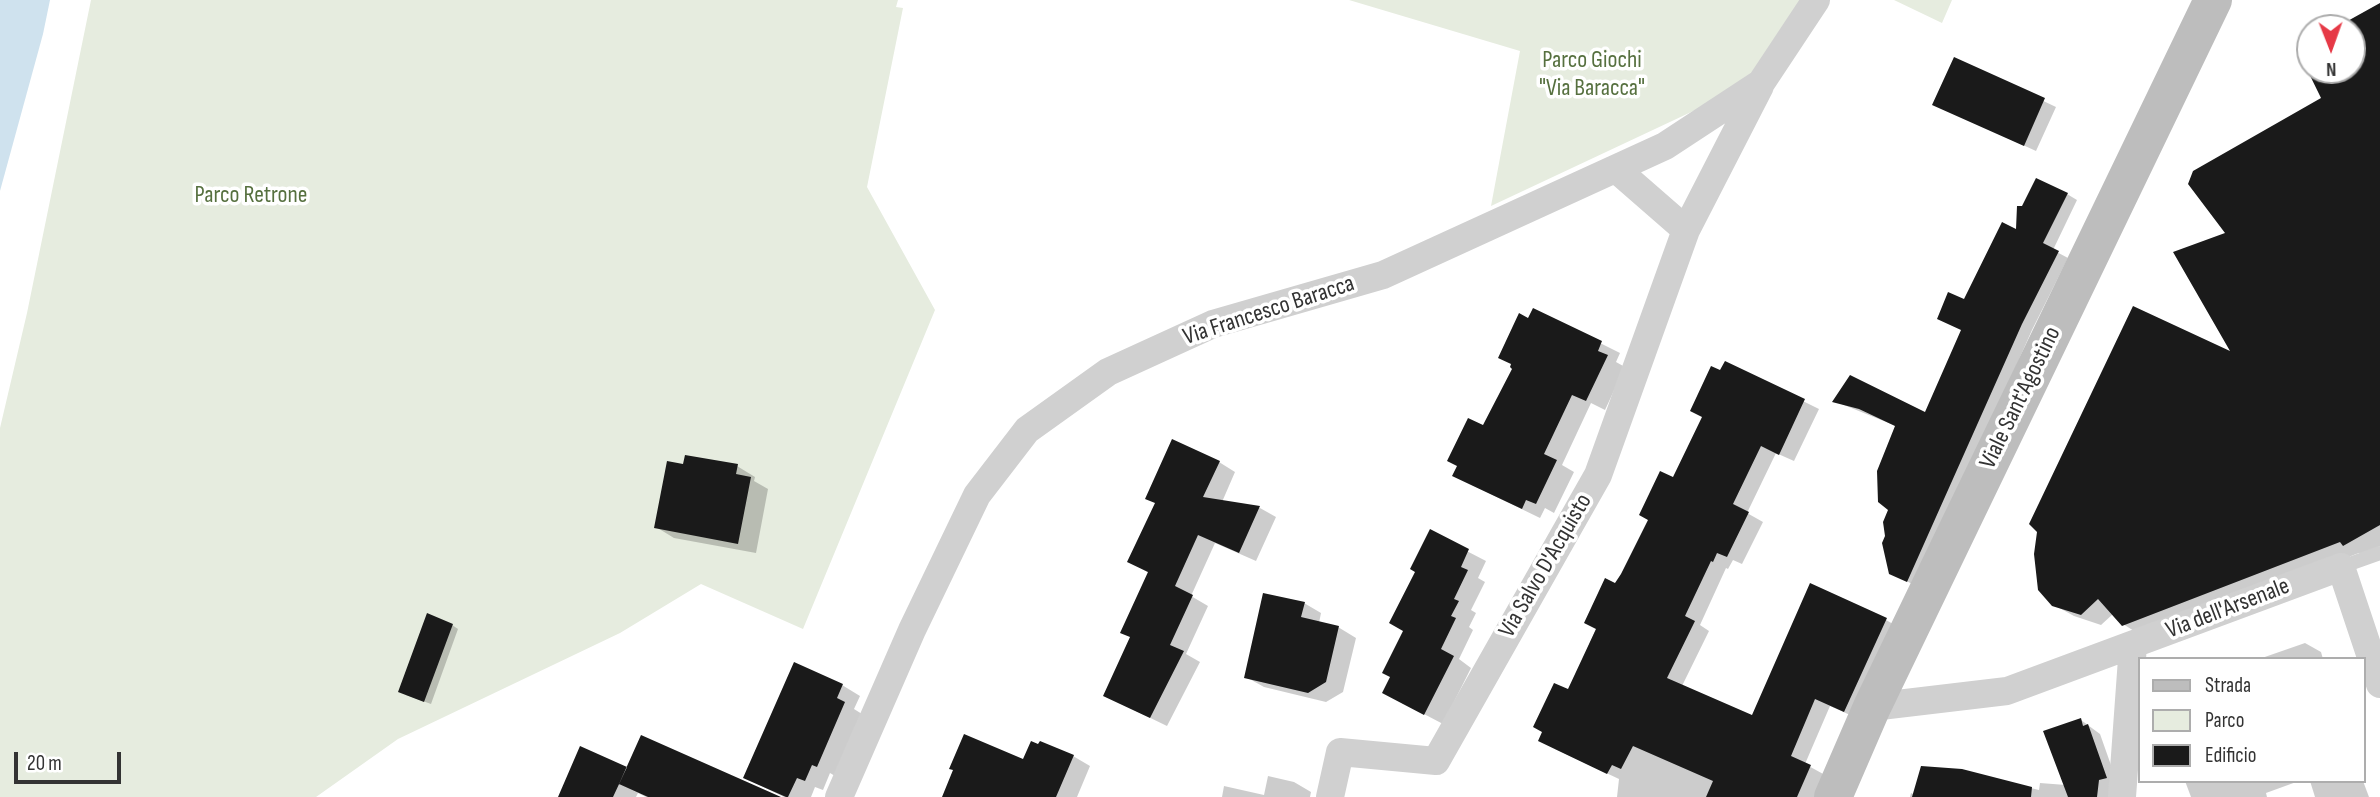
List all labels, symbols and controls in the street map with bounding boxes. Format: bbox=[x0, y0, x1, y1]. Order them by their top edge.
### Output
north arrow bbox=[2296, 14, 2366, 84]
park label: Parco Giochi "Via Baracca" bbox=[1539, 47, 1645, 103]
text: N bbox=[2326, 57, 2337, 80]
park label: Parco Retrone bbox=[195, 182, 307, 210]
street label: Via Francesco Baracca bbox=[1180, 270, 1358, 352]
street label: Viale Sant'Agostino bbox=[1974, 322, 2068, 474]
street label: Via Salvo D'Acquisto bbox=[1493, 489, 1599, 643]
street label: Via dell'Arsenale bbox=[2162, 572, 2294, 646]
legend bbox=[2138, 657, 2366, 783]
text: Strada bbox=[2205, 673, 2251, 698]
text: Parco bbox=[2205, 708, 2244, 733]
scale bar bbox=[18, 738, 124, 782]
text: Edificio bbox=[2205, 743, 2256, 768]
text: 20 m bbox=[27, 751, 62, 776]

